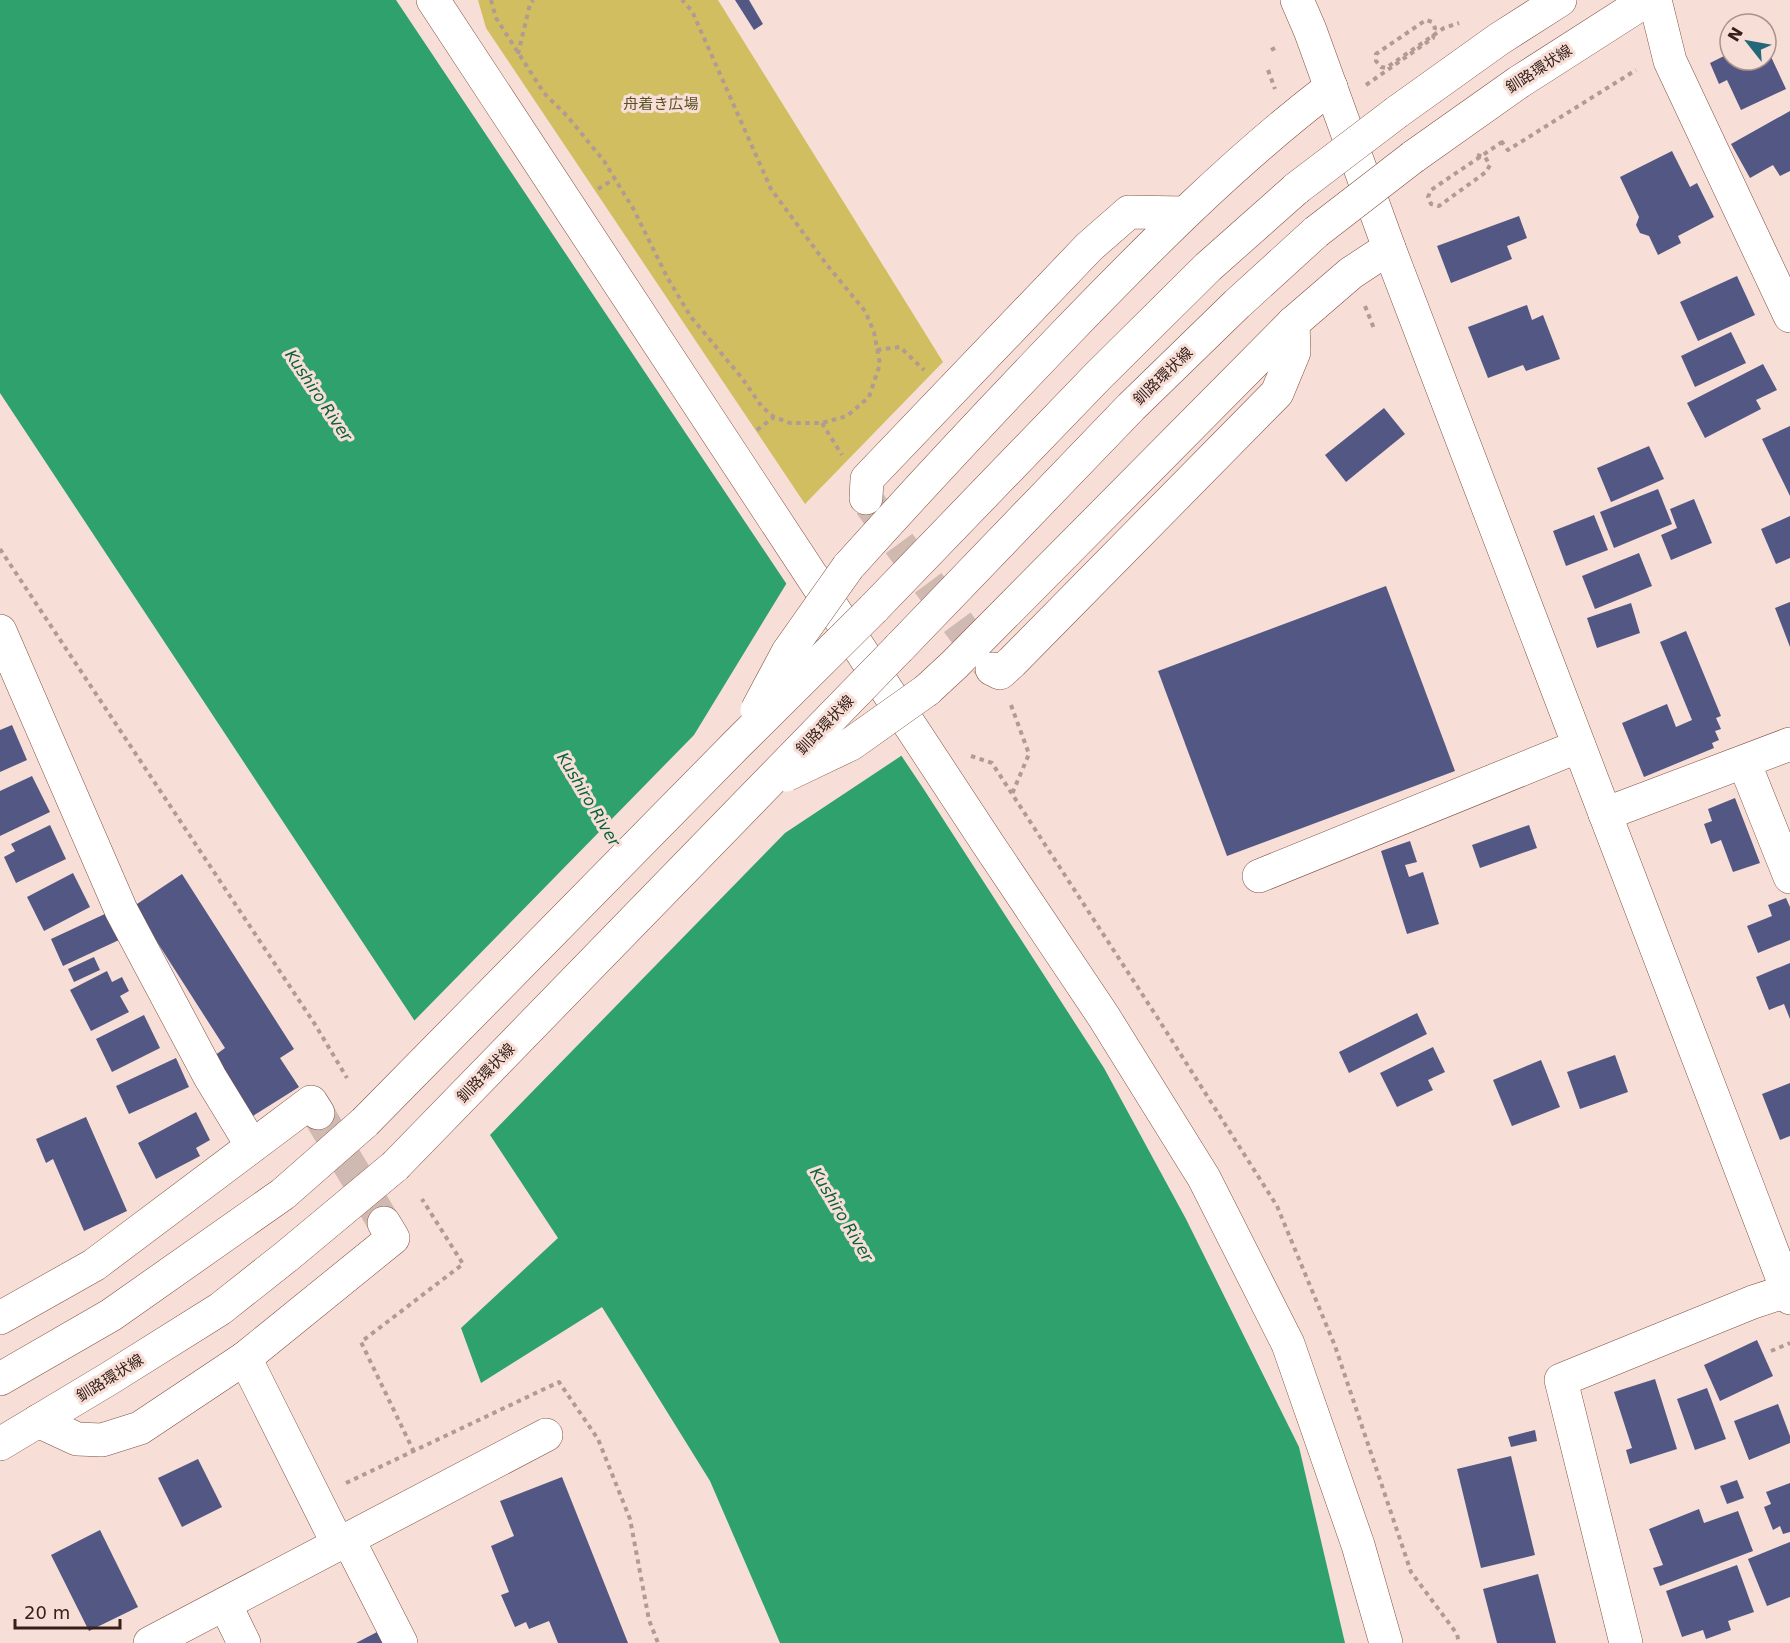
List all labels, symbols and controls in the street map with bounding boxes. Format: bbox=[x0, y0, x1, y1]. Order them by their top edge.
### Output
north arrow bbox=[1718, 12, 1778, 72]
text: N bbox=[1724, 24, 1747, 45]
street label: 釧路環状線 bbox=[1503, 41, 1575, 97]
park label: 舟着き広場 bbox=[623, 95, 699, 113]
street label: 釧路環状線 bbox=[1130, 343, 1196, 409]
water label: Kushiro River bbox=[281, 346, 357, 446]
street label: 釧路環状線 bbox=[792, 692, 858, 758]
water label: Kushiro River bbox=[553, 749, 625, 851]
street label: 釧路環状線 bbox=[453, 1040, 519, 1106]
water label: Kushiro River bbox=[806, 1164, 878, 1266]
street label: 釧路環状線 bbox=[73, 1350, 147, 1406]
scale bar bbox=[15, 1592, 120, 1630]
text: 20 m bbox=[24, 1602, 70, 1623]

